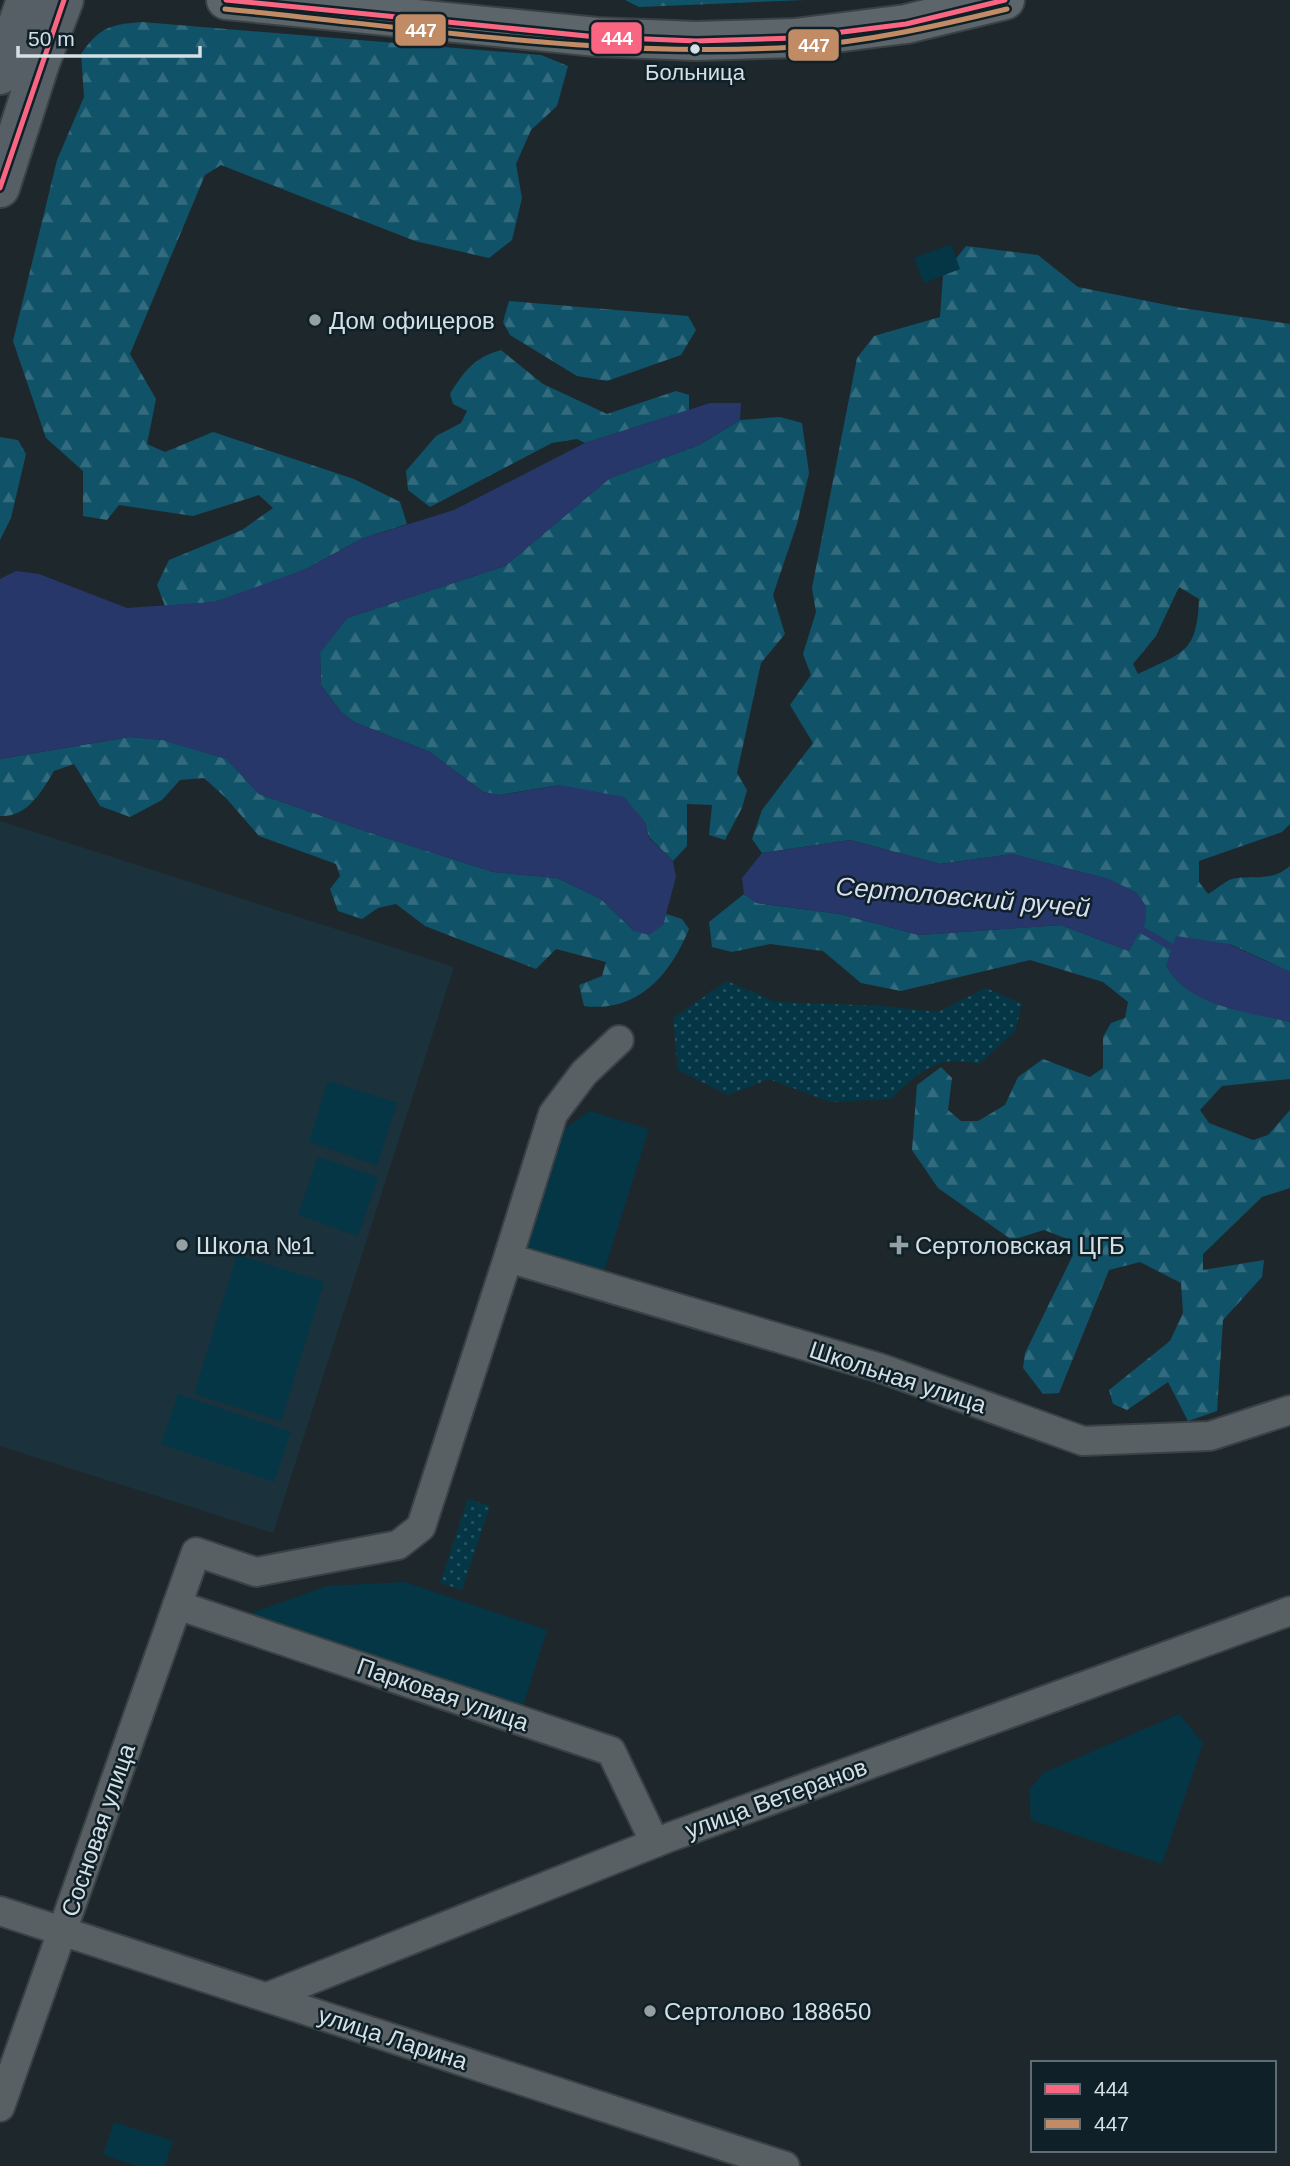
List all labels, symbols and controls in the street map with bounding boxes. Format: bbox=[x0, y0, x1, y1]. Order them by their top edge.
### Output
line badge: 447 bbox=[394, 13, 447, 47]
scale bar bbox=[18, 14, 200, 58]
text: 447 bbox=[405, 20, 437, 41]
line badge: 444 bbox=[590, 21, 643, 55]
text: 50 m bbox=[28, 27, 75, 50]
text: 444 bbox=[601, 28, 633, 49]
line badge: 447 bbox=[787, 28, 840, 62]
text: 447 bbox=[798, 35, 830, 56]
marker: Больница bbox=[688, 42, 702, 56]
place label: Больница bbox=[645, 60, 746, 85]
place label: Дом офицеров bbox=[329, 307, 495, 334]
marker: Дом офицеров bbox=[307, 312, 323, 328]
water label: Сертоловский ручей bbox=[834, 871, 1092, 923]
place label: Школа №1 bbox=[196, 1232, 315, 1259]
place label: Сертоловская ЦГБ bbox=[915, 1232, 1125, 1259]
marker: Сертоловская ЦГБ bbox=[889, 1235, 909, 1255]
marker: Школа №1 bbox=[174, 1237, 190, 1253]
street label: Школьная улица bbox=[806, 1336, 990, 1419]
street label: Парковая улица bbox=[354, 1652, 533, 1736]
street label: Сосновая улица bbox=[56, 1740, 140, 1920]
street label: улица Ветеранов bbox=[681, 1753, 871, 1843]
place label: Сертолово 188650 bbox=[664, 1998, 871, 2025]
street label: улица Ларина bbox=[315, 2001, 472, 2075]
marker: Сертолово 188650 bbox=[642, 2003, 658, 2019]
legend bbox=[1031, 2061, 1276, 2152]
text: 444 bbox=[1094, 2077, 1129, 2100]
text: 447 bbox=[1094, 2112, 1129, 2135]

